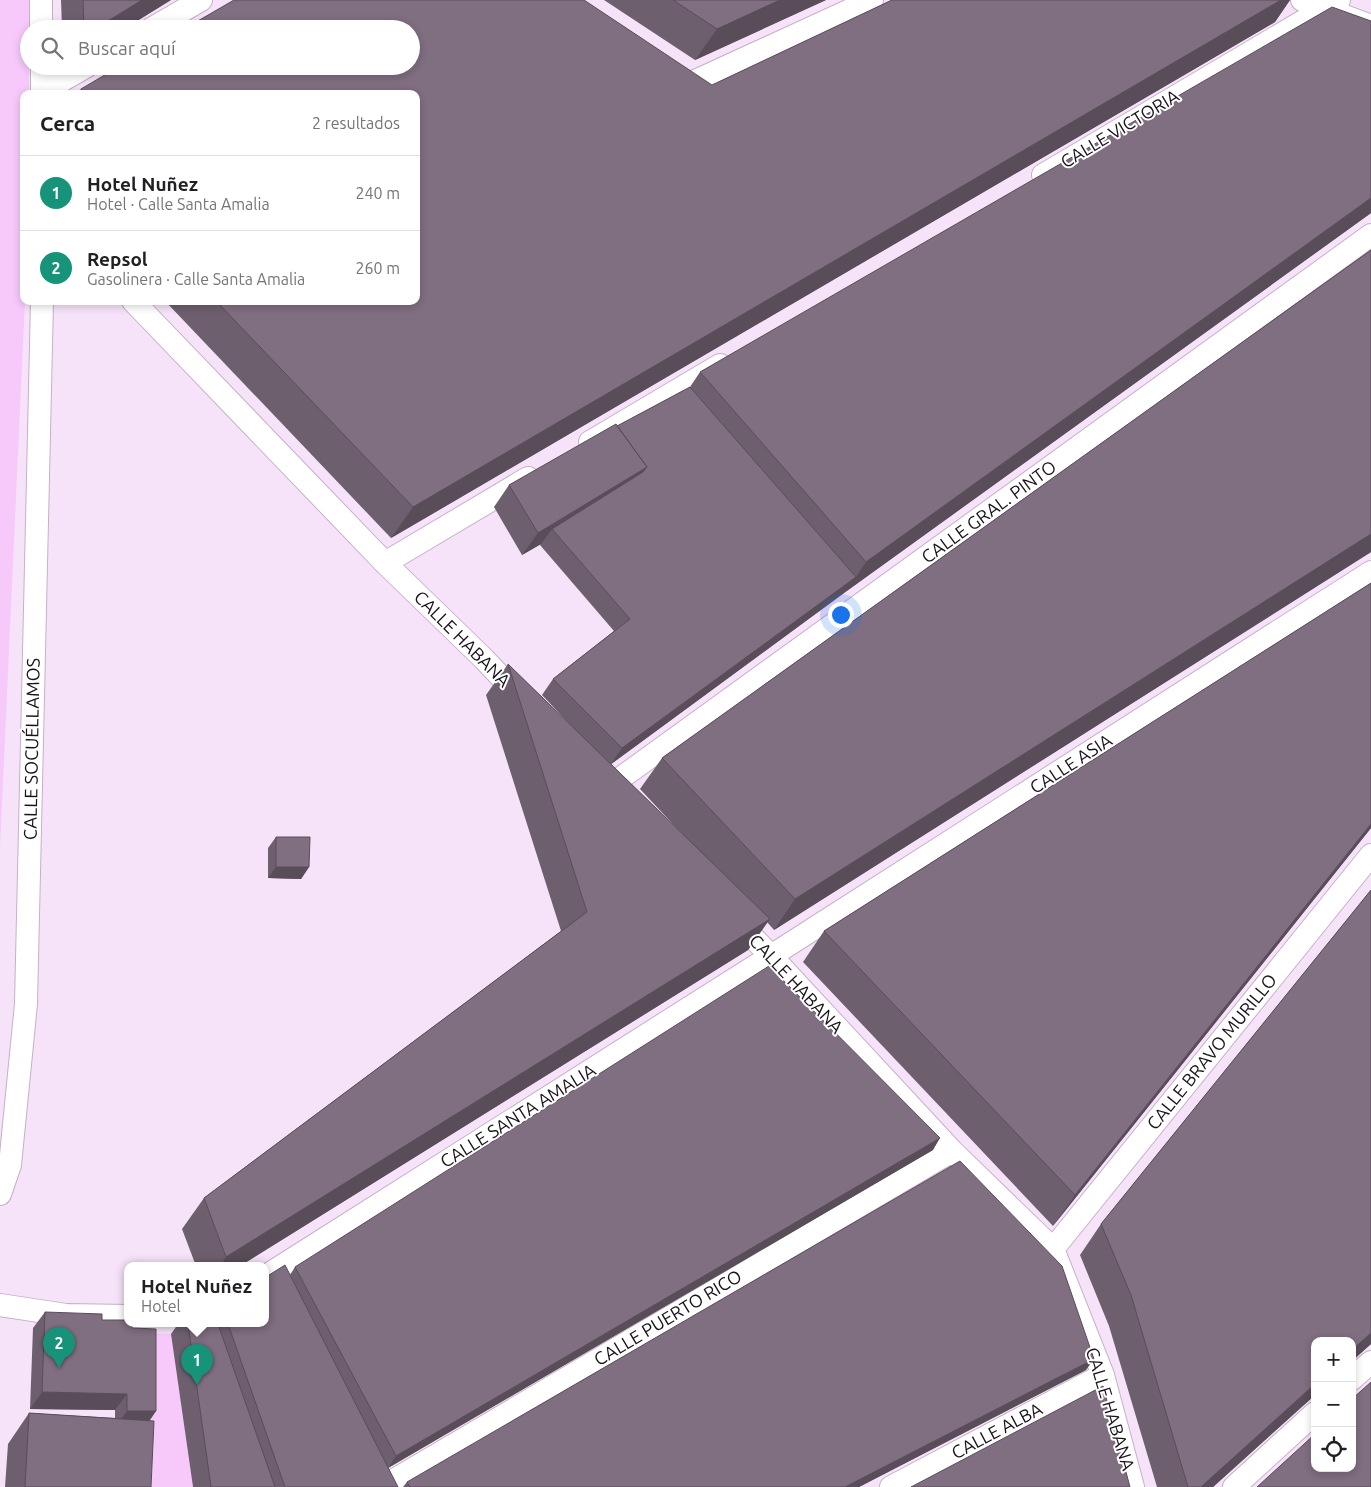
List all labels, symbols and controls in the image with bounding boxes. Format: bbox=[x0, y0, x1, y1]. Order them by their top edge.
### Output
search box bbox=[20, 20, 420, 75]
icon: search bbox=[38, 34, 66, 62]
text: Buscar aquí bbox=[78, 37, 176, 59]
street label: CALLE VICTORIA bbox=[1057, 85, 1182, 171]
text: Cerca bbox=[40, 111, 95, 135]
text: 2 resultados bbox=[312, 114, 400, 132]
text: Hotel Nuñez bbox=[87, 173, 198, 195]
text: 1 bbox=[51, 184, 61, 202]
text: 240 m bbox=[355, 184, 400, 202]
text: Hotel · Calle Santa Amalia bbox=[87, 195, 270, 213]
text: Repsol bbox=[87, 248, 148, 270]
text: 2 bbox=[51, 259, 61, 277]
text: 260 m bbox=[355, 259, 400, 277]
text: Gasolinera · Calle Santa Amalia bbox=[87, 270, 305, 288]
street label: CALLE GRAL. PINTO bbox=[917, 456, 1059, 567]
street label: CALLE HABANA bbox=[411, 586, 515, 691]
your location bbox=[828, 602, 854, 628]
street label: CALLE SOCUÉLLAMOS bbox=[18, 658, 43, 840]
street label: CALLE ASIA bbox=[1026, 729, 1115, 797]
street label: CALLE HABANA bbox=[746, 930, 848, 1037]
street label: CALLE BRAVO MURILLO bbox=[1142, 970, 1280, 1133]
street label: CALLE SANTA AMALIA bbox=[436, 1059, 599, 1171]
popup bbox=[124, 1262, 269, 1327]
street label: CALLE PUERTO RICO bbox=[590, 1265, 745, 1369]
text: Hotel Nuñez bbox=[141, 1275, 252, 1297]
text: Hotel bbox=[141, 1297, 181, 1315]
pin: 2 bbox=[43, 1327, 75, 1368]
map controls bbox=[1311, 1337, 1356, 1472]
button: + bbox=[1311, 1337, 1356, 1382]
pin: 1 bbox=[181, 1344, 213, 1385]
street label: CALLE HABANA bbox=[1083, 1345, 1139, 1473]
button: − bbox=[1311, 1382, 1356, 1427]
street label: CALLE ALBA bbox=[948, 1398, 1045, 1462]
button: locate bbox=[1311, 1427, 1356, 1472]

